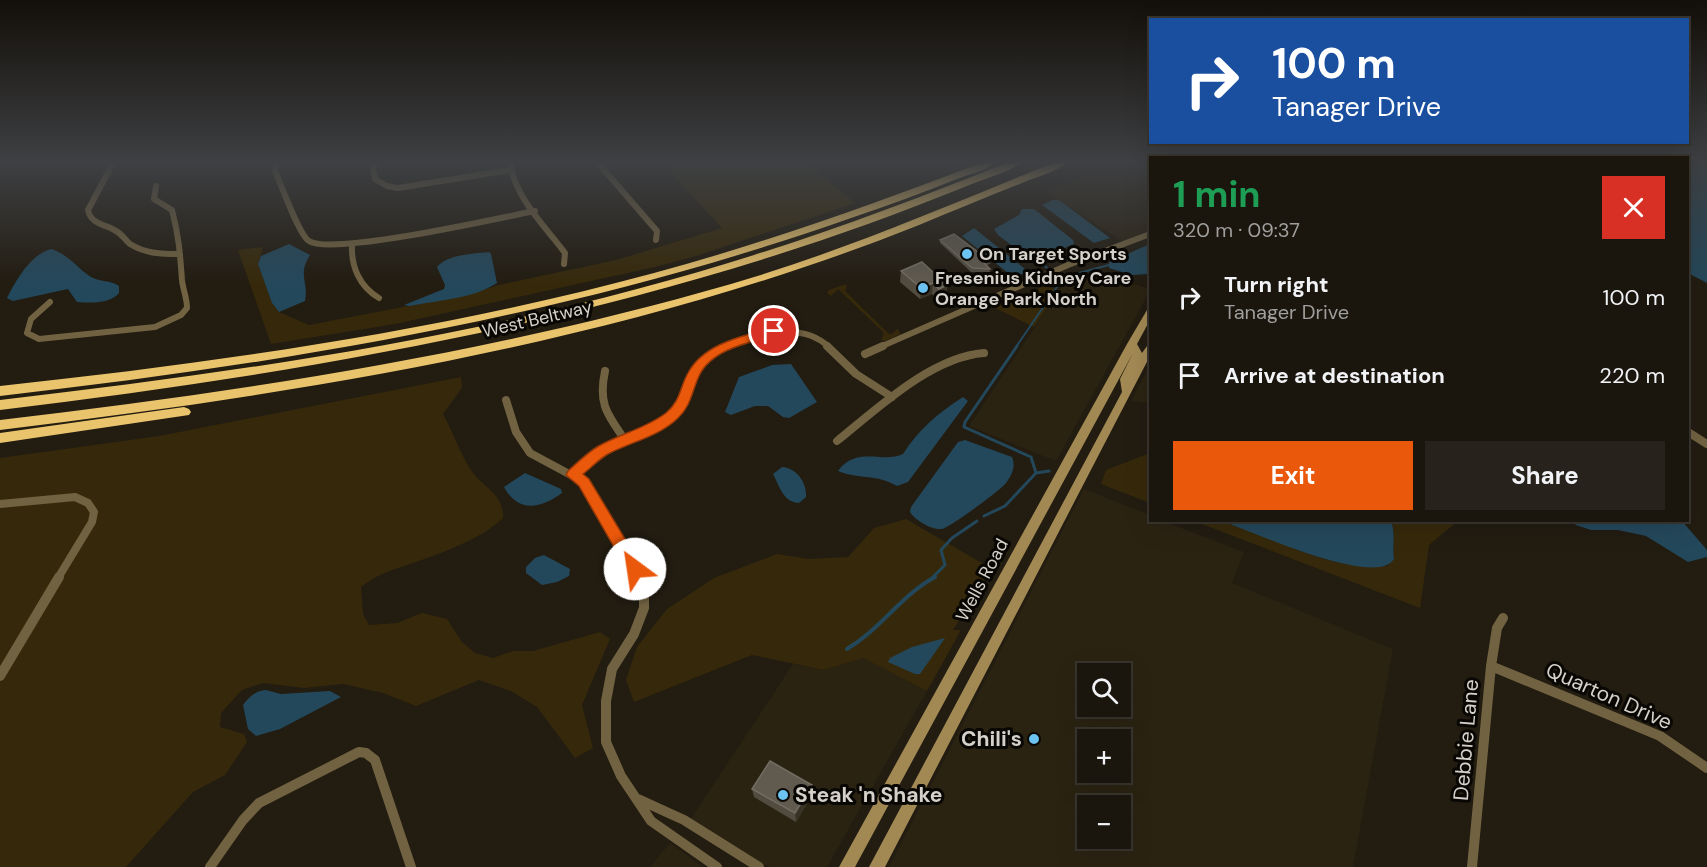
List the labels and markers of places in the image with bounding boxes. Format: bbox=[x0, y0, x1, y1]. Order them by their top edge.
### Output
place label: On Target Sports bbox=[979, 242, 1127, 266]
marker: On Target Sports bbox=[960, 247, 974, 261]
place label: Fresenius Kidney Care Orange Park North bbox=[935, 266, 1132, 311]
marker: Fresenius Kidney Care Orange Park North bbox=[916, 281, 930, 295]
pin bbox=[748, 305, 799, 356]
place label: Chili's bbox=[961, 725, 1022, 753]
marker: Chili's bbox=[1027, 732, 1041, 746]
place label: Steak 'n Shake bbox=[795, 781, 942, 809]
marker: Steak 'n Shake bbox=[776, 788, 790, 802]

